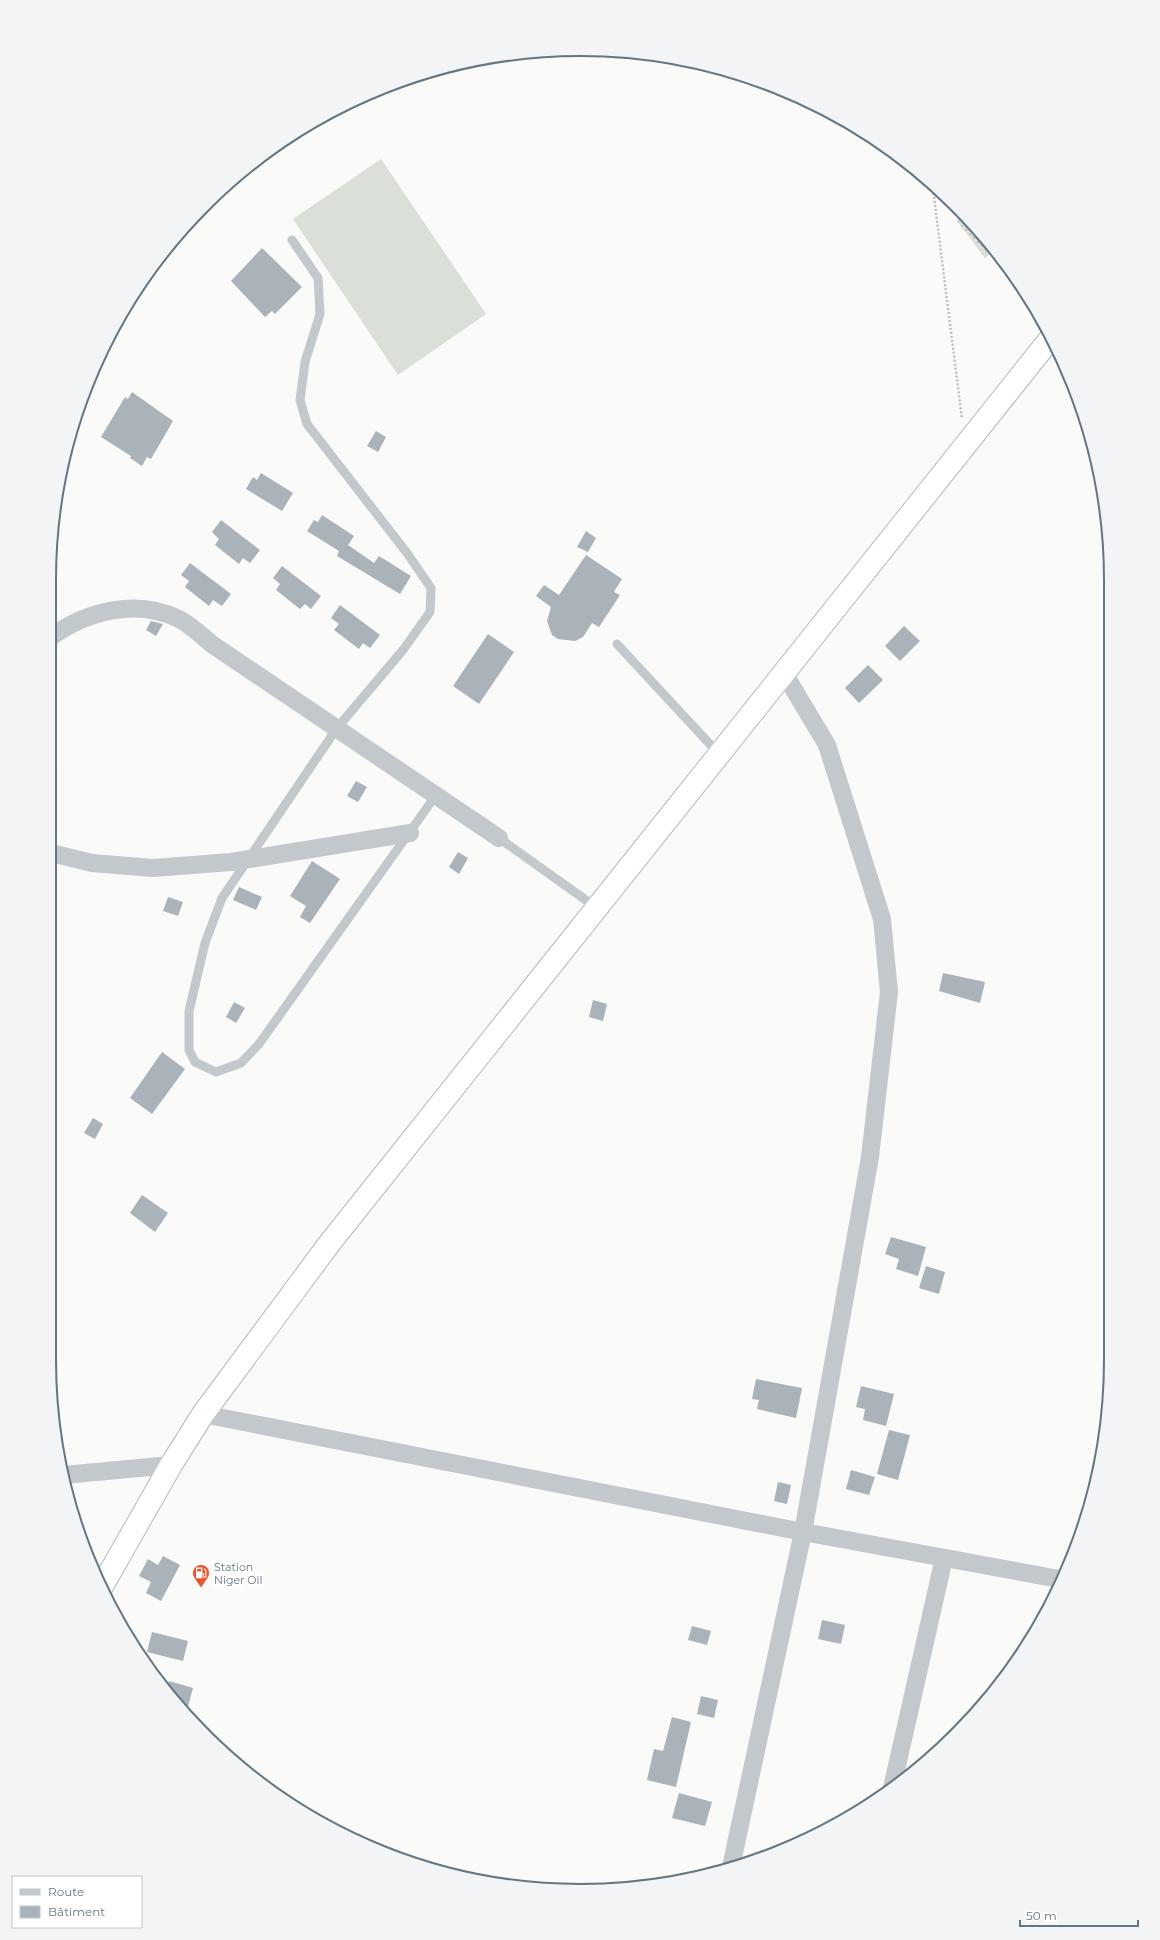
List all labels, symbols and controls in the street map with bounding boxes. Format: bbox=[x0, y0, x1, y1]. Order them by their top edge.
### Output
place label: Station Niger Oil bbox=[214, 1560, 263, 1587]
fuel station icon: Station Niger Oil bbox=[191, 1563, 211, 1588]
legend bbox=[12, 1876, 142, 1928]
text: Route bbox=[48, 1884, 84, 1899]
scale bar bbox=[1020, 1902, 1138, 1928]
text: Bâtiment bbox=[48, 1904, 105, 1919]
text: 50 m bbox=[1026, 1908, 1057, 1923]

